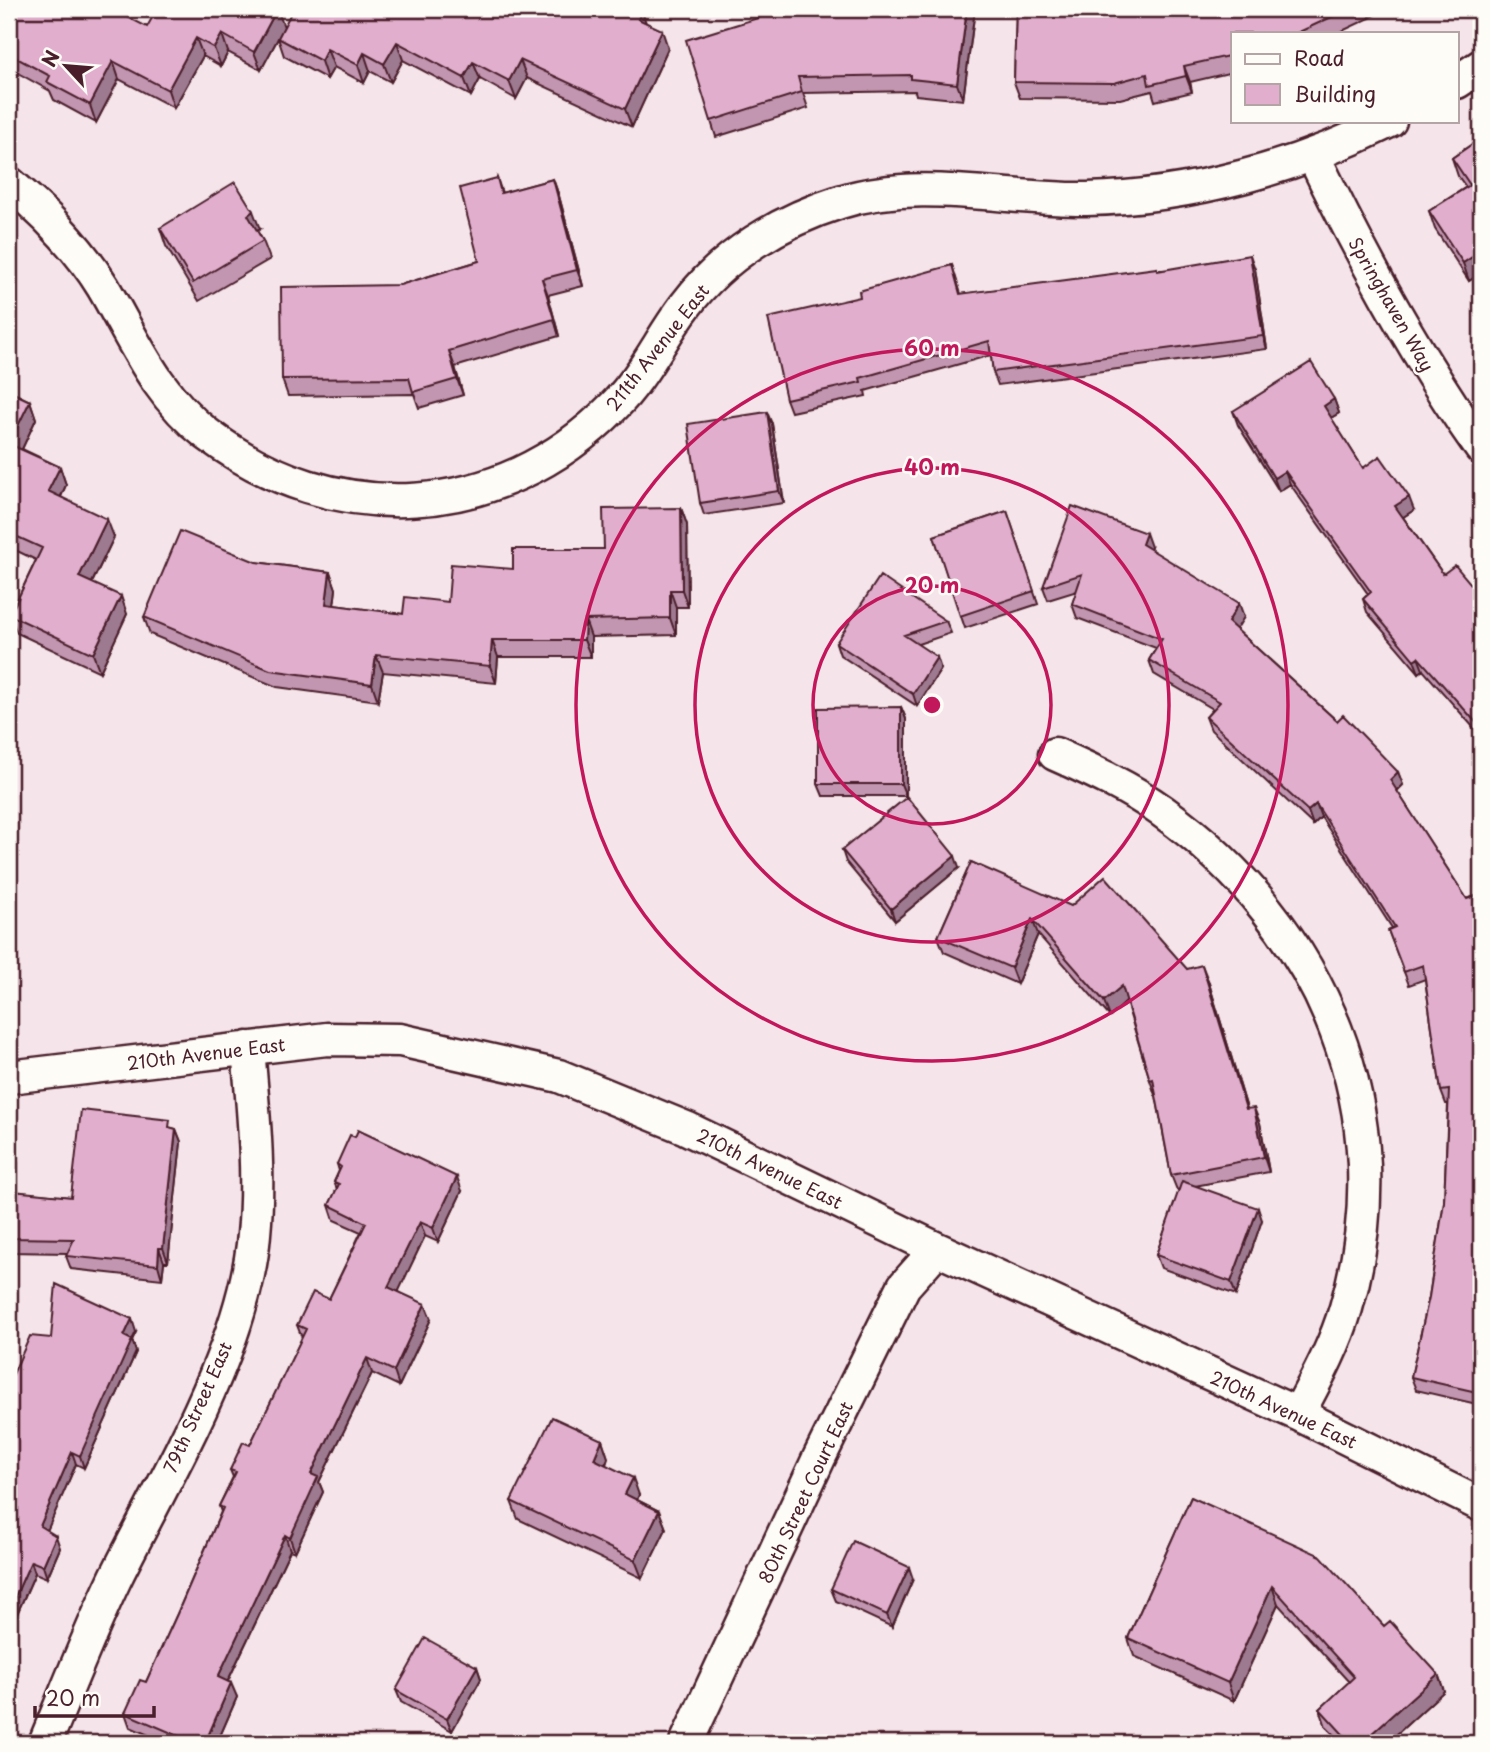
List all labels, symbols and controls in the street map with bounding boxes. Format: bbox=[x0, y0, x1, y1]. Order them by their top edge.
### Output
north arrow bbox=[32, 32, 102, 102]
legend bbox=[1231, 32, 1458, 122]
text: Road bbox=[1294, 41, 1345, 73]
text: N bbox=[34, 45, 66, 71]
text: Building bbox=[1294, 77, 1376, 109]
street label: Springhaven Way bbox=[1343, 232, 1441, 376]
street label: 211th Avenue East bbox=[599, 278, 715, 416]
text: 60 m bbox=[904, 331, 960, 363]
text: 40 m bbox=[904, 450, 960, 482]
text: 20 m bbox=[905, 568, 959, 600]
centre of rings bbox=[920, 693, 944, 717]
street label: 210th Avenue East bbox=[125, 1030, 287, 1076]
street label: 210th Avenue East bbox=[693, 1121, 847, 1215]
street label: 79th Street East bbox=[156, 1337, 238, 1477]
street label: 210th Avenue East bbox=[1206, 1363, 1362, 1455]
street label: 80th Street Court East bbox=[751, 1397, 859, 1587]
scale bar bbox=[35, 1675, 154, 1719]
text: 20 m bbox=[46, 1681, 100, 1713]

